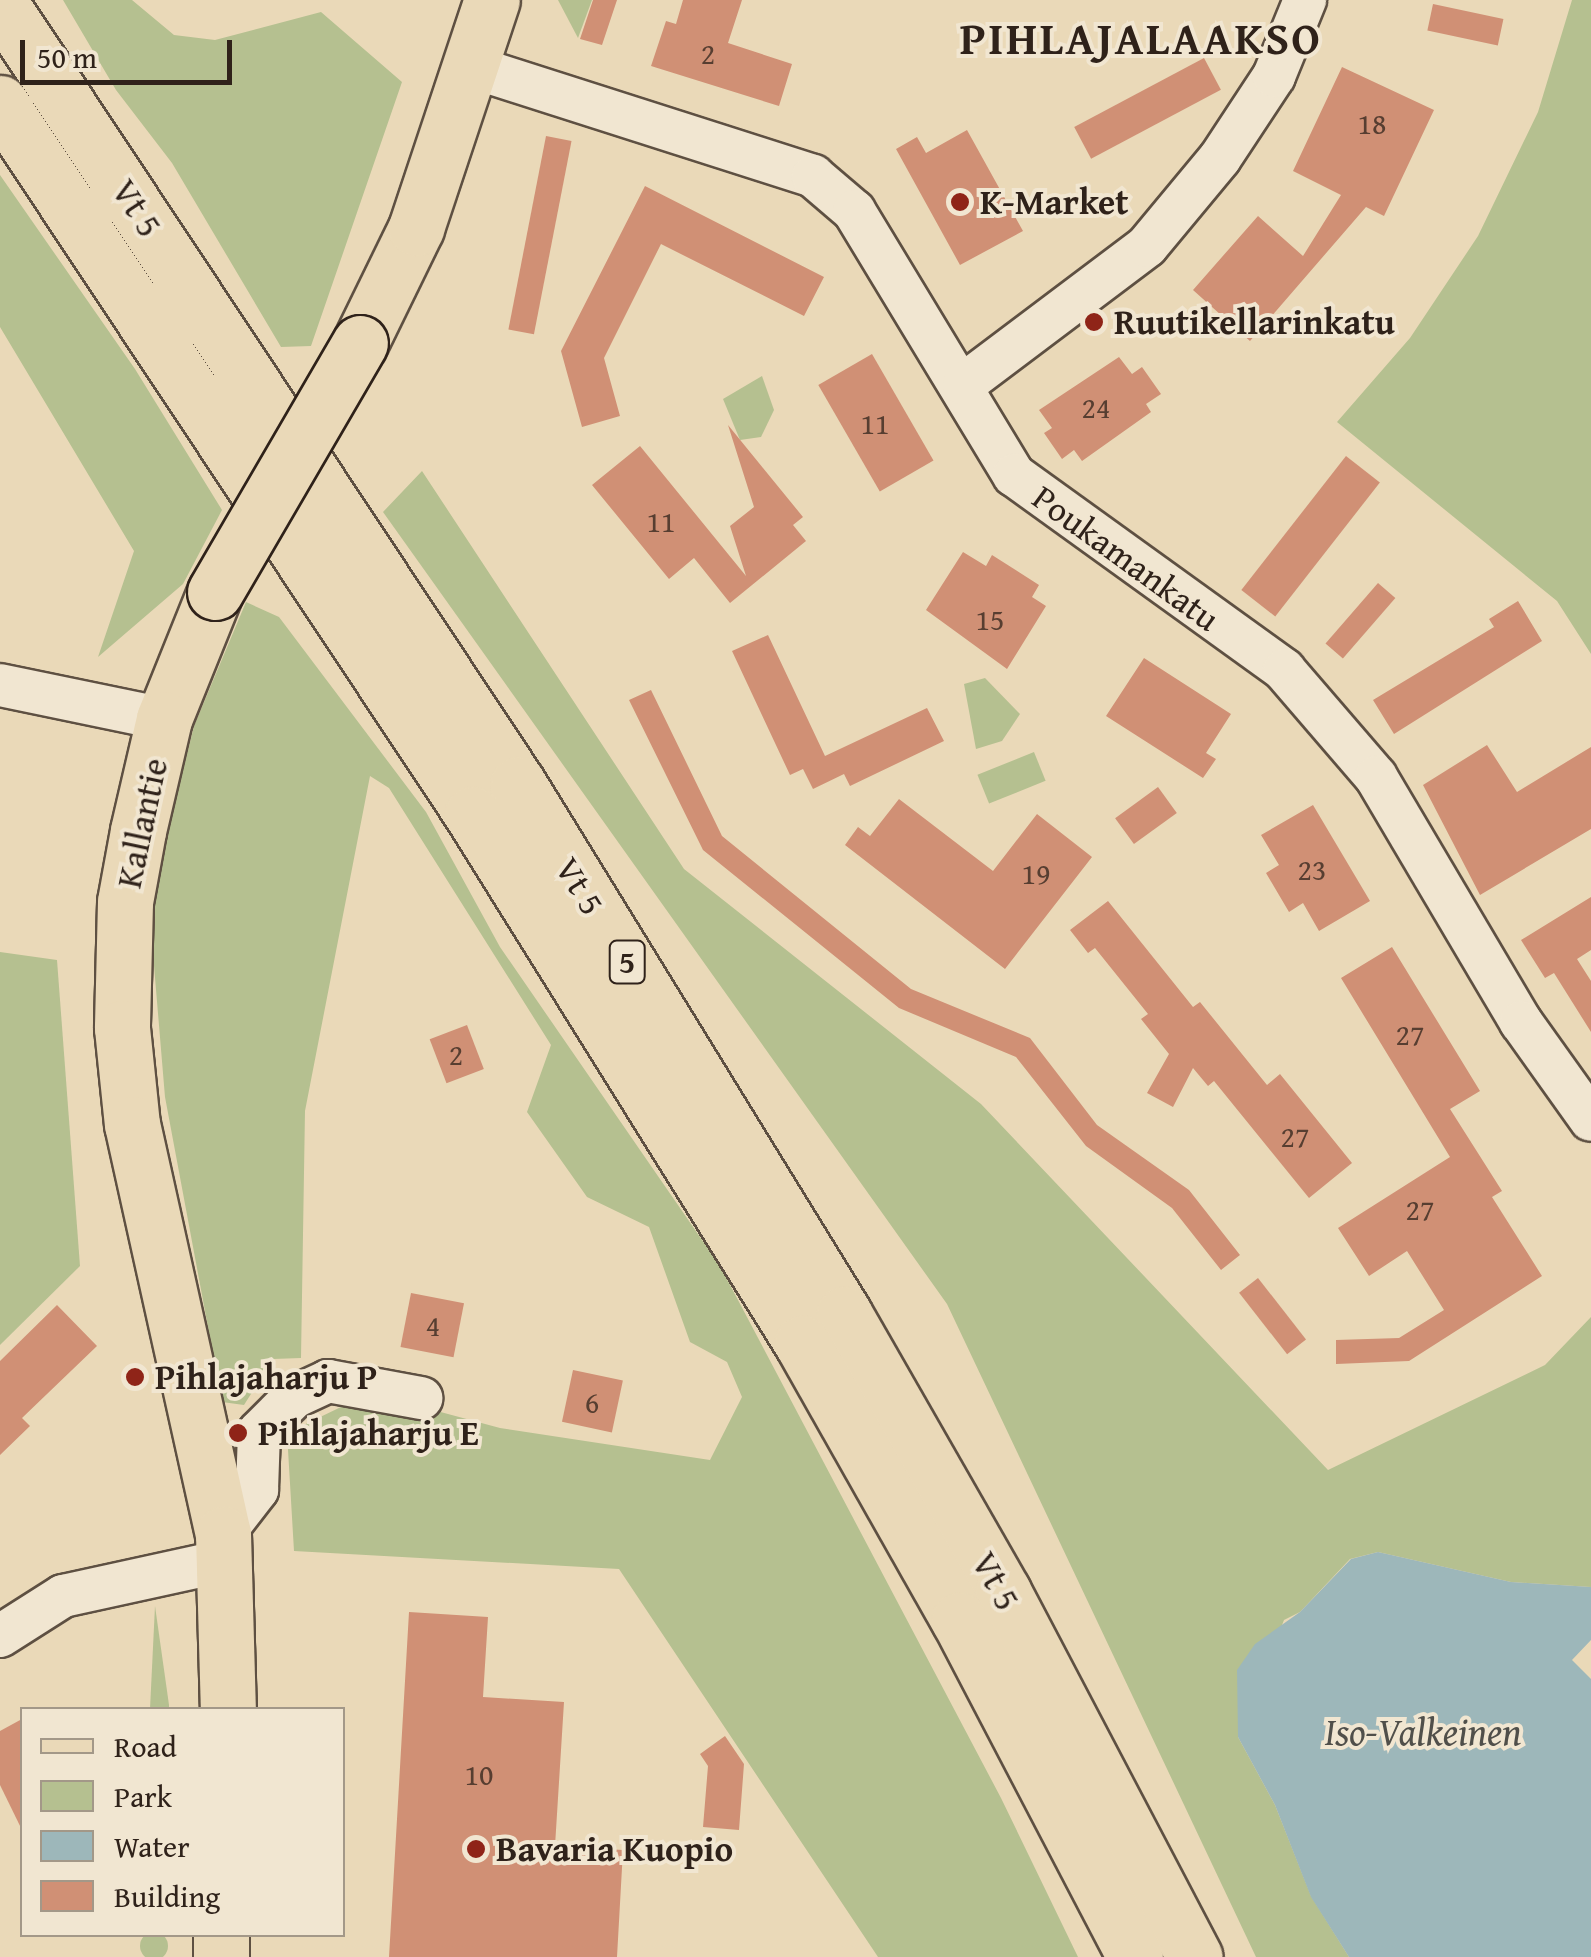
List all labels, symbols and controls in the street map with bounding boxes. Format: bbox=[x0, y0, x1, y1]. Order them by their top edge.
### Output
district label: PIHLAJALAAKSO bbox=[960, 11, 1322, 65]
scale bar bbox=[25, 20, 238, 82]
text: 50 m bbox=[37, 35, 97, 79]
house number: 2 bbox=[701, 35, 715, 71]
house number: 18 bbox=[1358, 105, 1386, 141]
street label: Vt 5 bbox=[103, 171, 171, 245]
place label: K-Market bbox=[980, 181, 1129, 223]
marker: K-Market bbox=[949, 191, 971, 213]
place label: Ruutikellarinkatu bbox=[1114, 301, 1395, 343]
marker: Ruutikellarinkatu bbox=[1083, 311, 1105, 333]
house number: 24 bbox=[1082, 389, 1110, 425]
house number: 11 bbox=[861, 405, 889, 441]
street label: Poukamankatu bbox=[1025, 476, 1227, 640]
house number: 11 bbox=[647, 503, 675, 539]
house number: 15 bbox=[976, 601, 1004, 637]
street label: Kallantie bbox=[108, 754, 176, 892]
street label: Vt 5 bbox=[546, 850, 614, 922]
house number: 23 bbox=[1298, 851, 1326, 887]
house number: 19 bbox=[1022, 855, 1050, 891]
road number: 5 bbox=[607, 935, 647, 989]
house number: 27 bbox=[1396, 1016, 1424, 1052]
house number: 2 bbox=[449, 1036, 463, 1072]
house number: 27 bbox=[1281, 1118, 1309, 1154]
house number: 27 bbox=[1406, 1191, 1434, 1227]
house number: 4 bbox=[426, 1307, 440, 1343]
place label: Pihlajaharju P bbox=[155, 1356, 377, 1398]
marker: Pihlajaharju P bbox=[124, 1366, 146, 1388]
house number: 6 bbox=[585, 1384, 599, 1420]
place label: Pihlajaharju E bbox=[258, 1412, 479, 1454]
marker: Pihlajaharju E bbox=[227, 1422, 249, 1444]
street label: Vt 5 bbox=[963, 1545, 1029, 1617]
legend bbox=[20, 1707, 345, 1937]
water label: Iso-Valkeinen bbox=[1325, 1709, 1521, 1755]
text: Road bbox=[114, 1724, 177, 1768]
house number: 10 bbox=[465, 1756, 493, 1792]
text: Park bbox=[114, 1774, 172, 1818]
text: Water bbox=[114, 1824, 190, 1868]
place label: Bavaria Kuopio bbox=[496, 1828, 733, 1870]
marker: Bavaria Kuopio bbox=[465, 1838, 487, 1860]
text: Building bbox=[114, 1874, 220, 1918]

